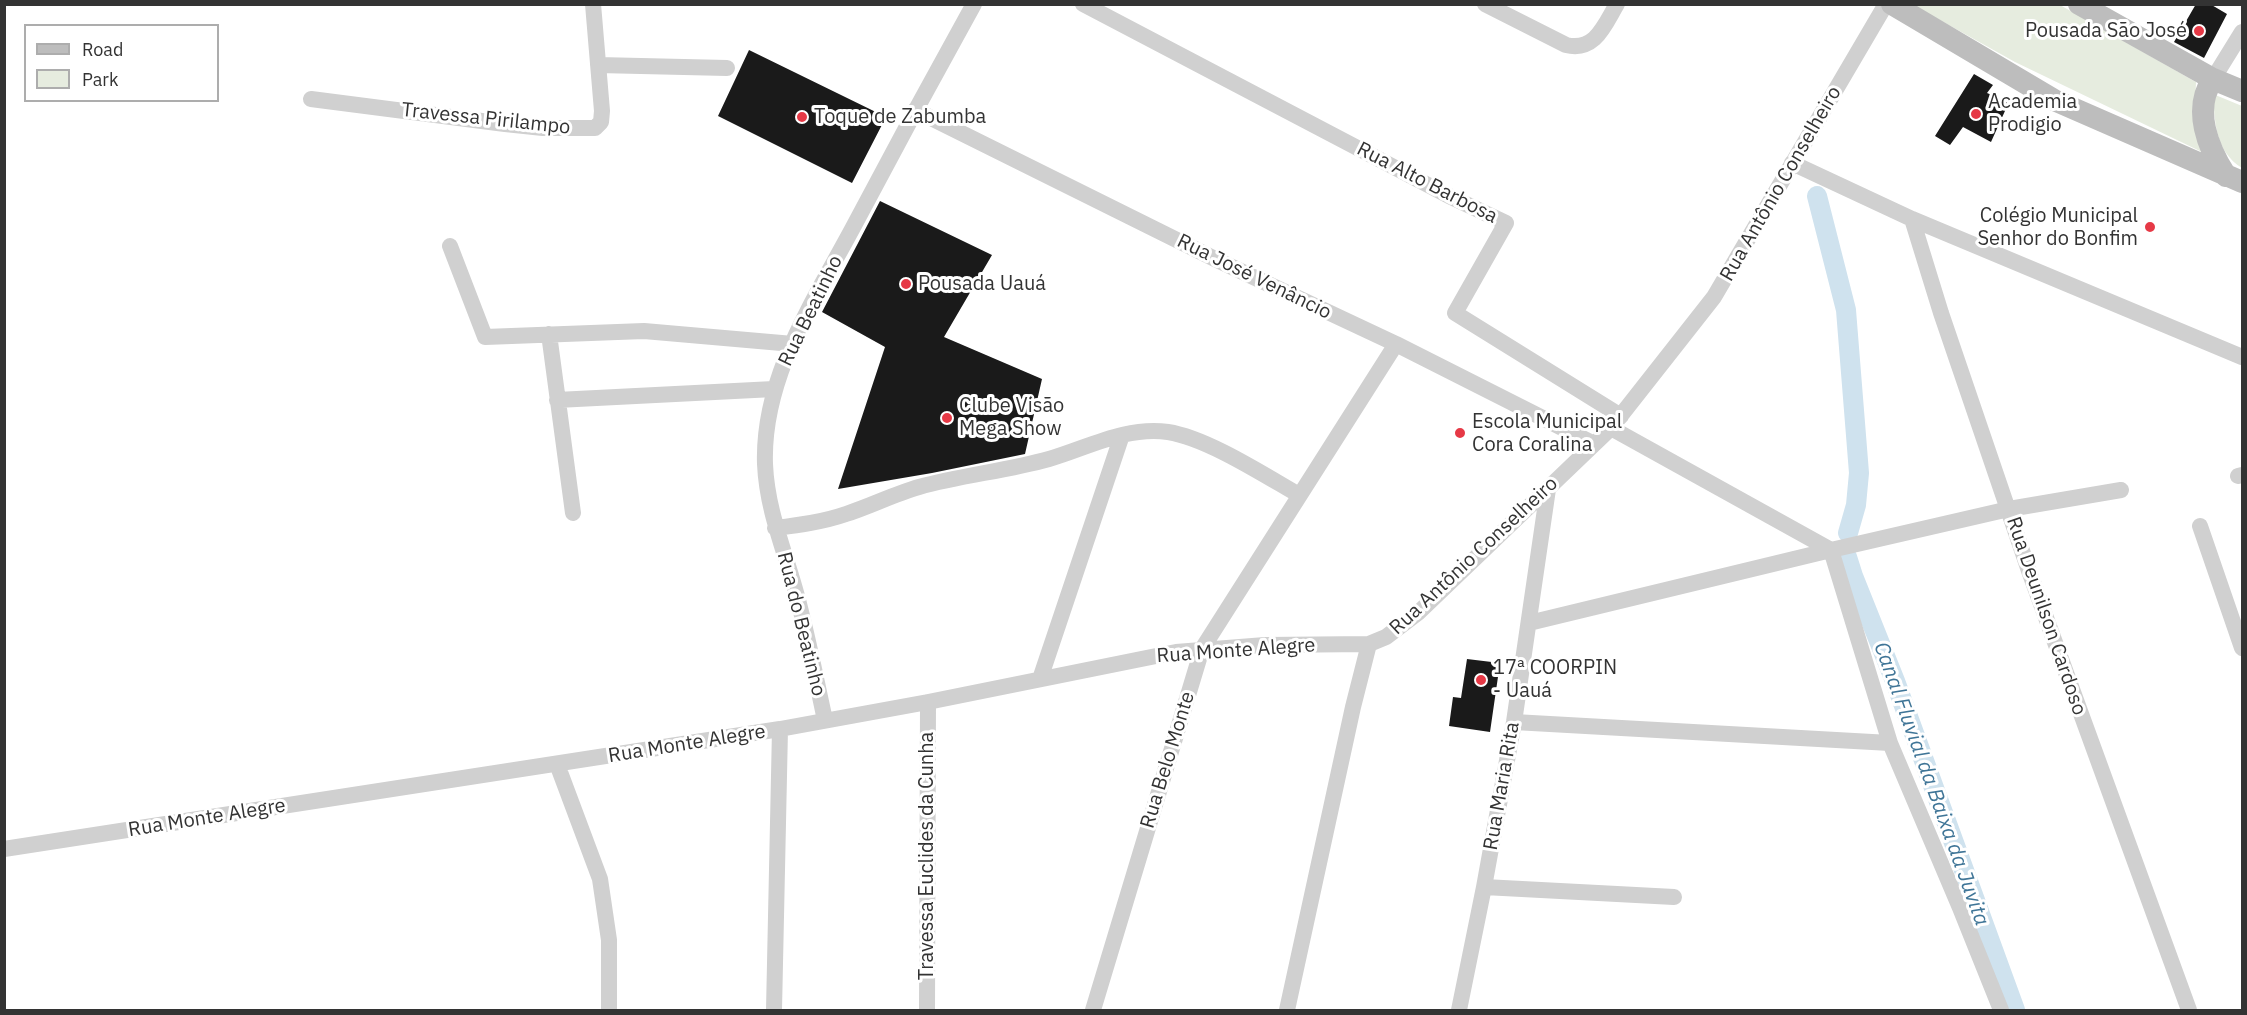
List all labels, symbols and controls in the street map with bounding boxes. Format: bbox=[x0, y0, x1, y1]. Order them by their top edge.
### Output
place label: Pousada São José bbox=[2025, 19, 2187, 43]
legend bbox=[24, 24, 219, 102]
marker: Pousada São José bbox=[2192, 24, 2206, 38]
text: Road bbox=[82, 38, 123, 61]
text: Park bbox=[82, 68, 118, 91]
street label: Rua Antônio Conselheiro bbox=[1715, 82, 1847, 286]
place label: Academia Prodigio bbox=[1988, 90, 2077, 137]
street label: Travessa Pirilampo bbox=[400, 98, 572, 140]
place label: Toque de Zabumba bbox=[814, 105, 986, 129]
marker: Academia Prodigio bbox=[1969, 107, 1983, 121]
marker: Toque de Zabumba bbox=[795, 110, 809, 124]
street label: Rua Alto Barbosa bbox=[1353, 137, 1501, 229]
place label: Colégio Municipal Senhor do Bonfim bbox=[1977, 204, 2138, 251]
marker: Colégio Municipal Senhor do Bonfim bbox=[2143, 220, 2157, 234]
street label: Rua José Venâncio bbox=[1173, 229, 1335, 325]
street label: Rua Beatinho bbox=[774, 252, 848, 370]
place label: Pousada Uauá bbox=[918, 272, 1046, 296]
marker: Pousada Uauá bbox=[899, 277, 913, 291]
place label: Clube Visão Mega Show bbox=[959, 394, 1064, 441]
place label: Escola Municipal Cora Coralina bbox=[1472, 410, 1622, 457]
marker: Clube Visão Mega Show bbox=[940, 411, 954, 425]
marker: Escola Municipal Cora Coralina bbox=[1453, 426, 1467, 440]
street label: Rua Antônio Conselheiro bbox=[1385, 472, 1563, 640]
street label: Rua Deunilson Cardoso bbox=[2001, 514, 2091, 718]
street label: Rua do Beatinho bbox=[771, 549, 831, 699]
street label: Rua Monte Alegre bbox=[1156, 633, 1316, 669]
water label: Canal Fluvial da Baixa da Juvita bbox=[1868, 639, 1994, 929]
place label: 17ª COORPIN - Uauá bbox=[1493, 656, 1617, 703]
marker: 17ª COORPIN - Uauá bbox=[1474, 673, 1488, 687]
street label: Rua Belo Monte bbox=[1136, 689, 1200, 831]
street label: Rua Monte Alegre bbox=[607, 720, 767, 768]
street label: Rua Maria Rita bbox=[1479, 720, 1525, 852]
street label: Travessa Euclides da Cunha bbox=[915, 732, 939, 980]
street label: Rua Monte Alegre bbox=[127, 794, 287, 842]

